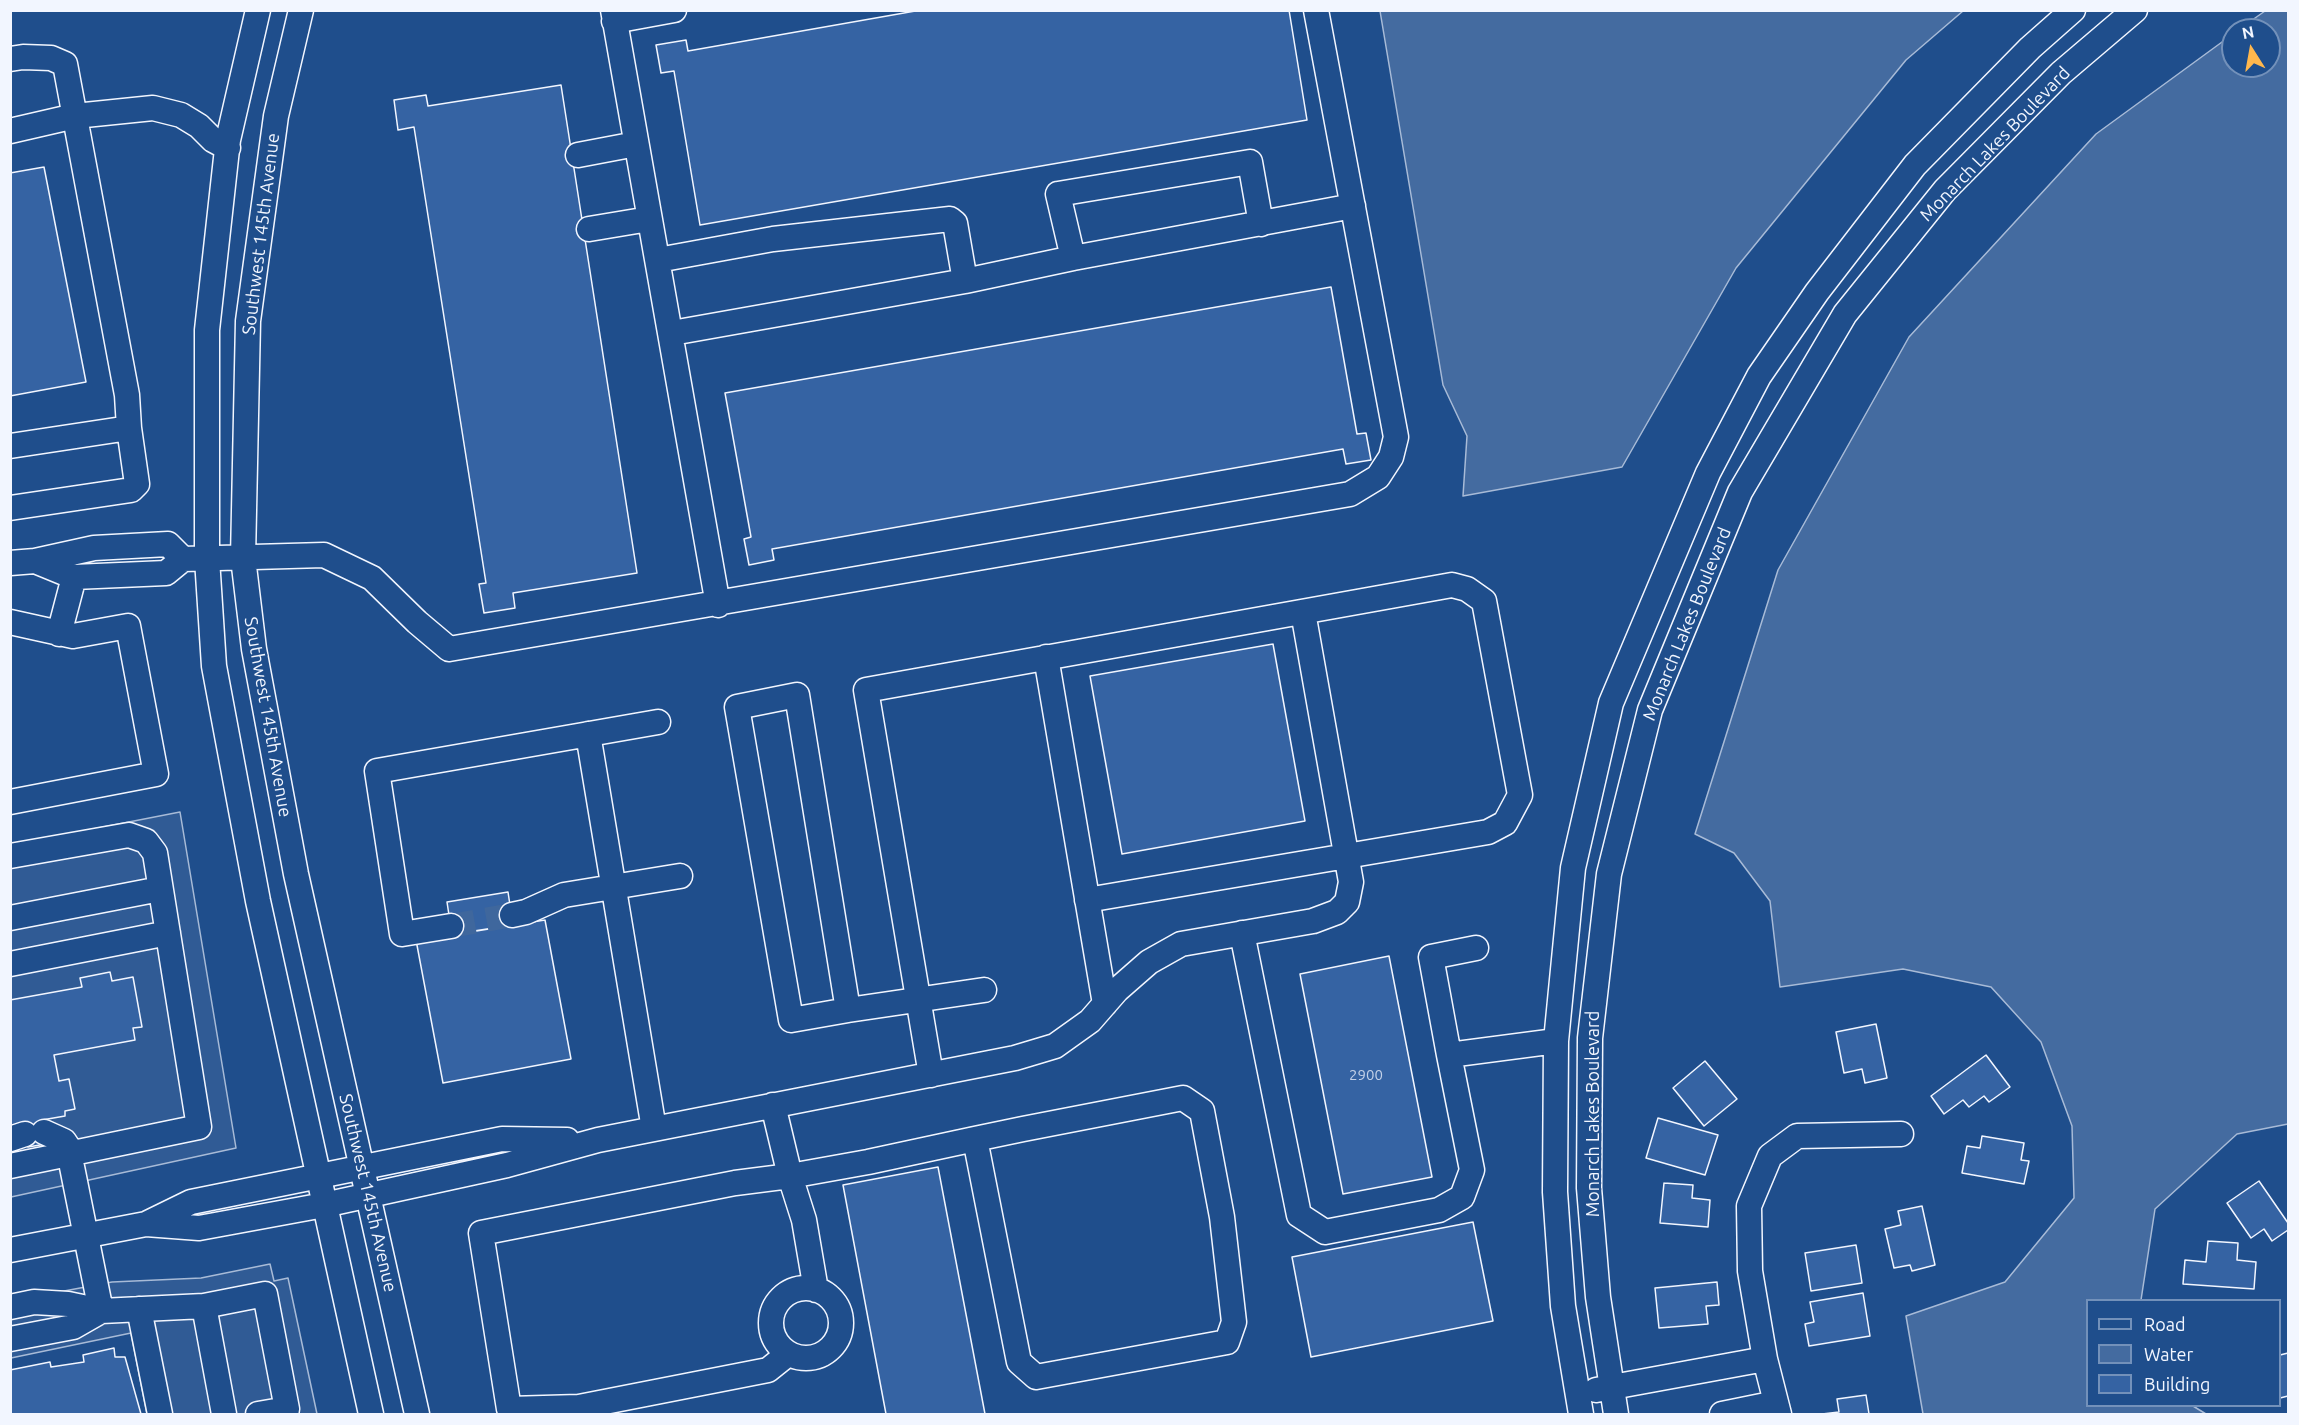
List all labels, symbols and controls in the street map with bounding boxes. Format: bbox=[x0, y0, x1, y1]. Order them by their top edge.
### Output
north arrow bbox=[2221, 18, 2281, 78]
text: N bbox=[2240, 22, 2256, 42]
street label: Monarch Lakes Boulevard bbox=[1915, 62, 2075, 226]
street label: Southwest 145th Avenue bbox=[238, 132, 284, 336]
street label: Monarch Lakes Boulevard bbox=[1638, 524, 1736, 724]
street label: Southwest 145th Avenue bbox=[240, 615, 296, 819]
street label: Monarch Lakes Boulevard bbox=[1582, 1011, 1604, 1217]
house number: 2900 bbox=[1349, 1066, 1383, 1084]
street label: Southwest 145th Avenue bbox=[335, 1092, 401, 1294]
legend bbox=[2086, 1299, 2281, 1407]
text: Road bbox=[2144, 1314, 2186, 1334]
text: Water bbox=[2144, 1344, 2193, 1364]
text: Building bbox=[2144, 1374, 2210, 1394]

